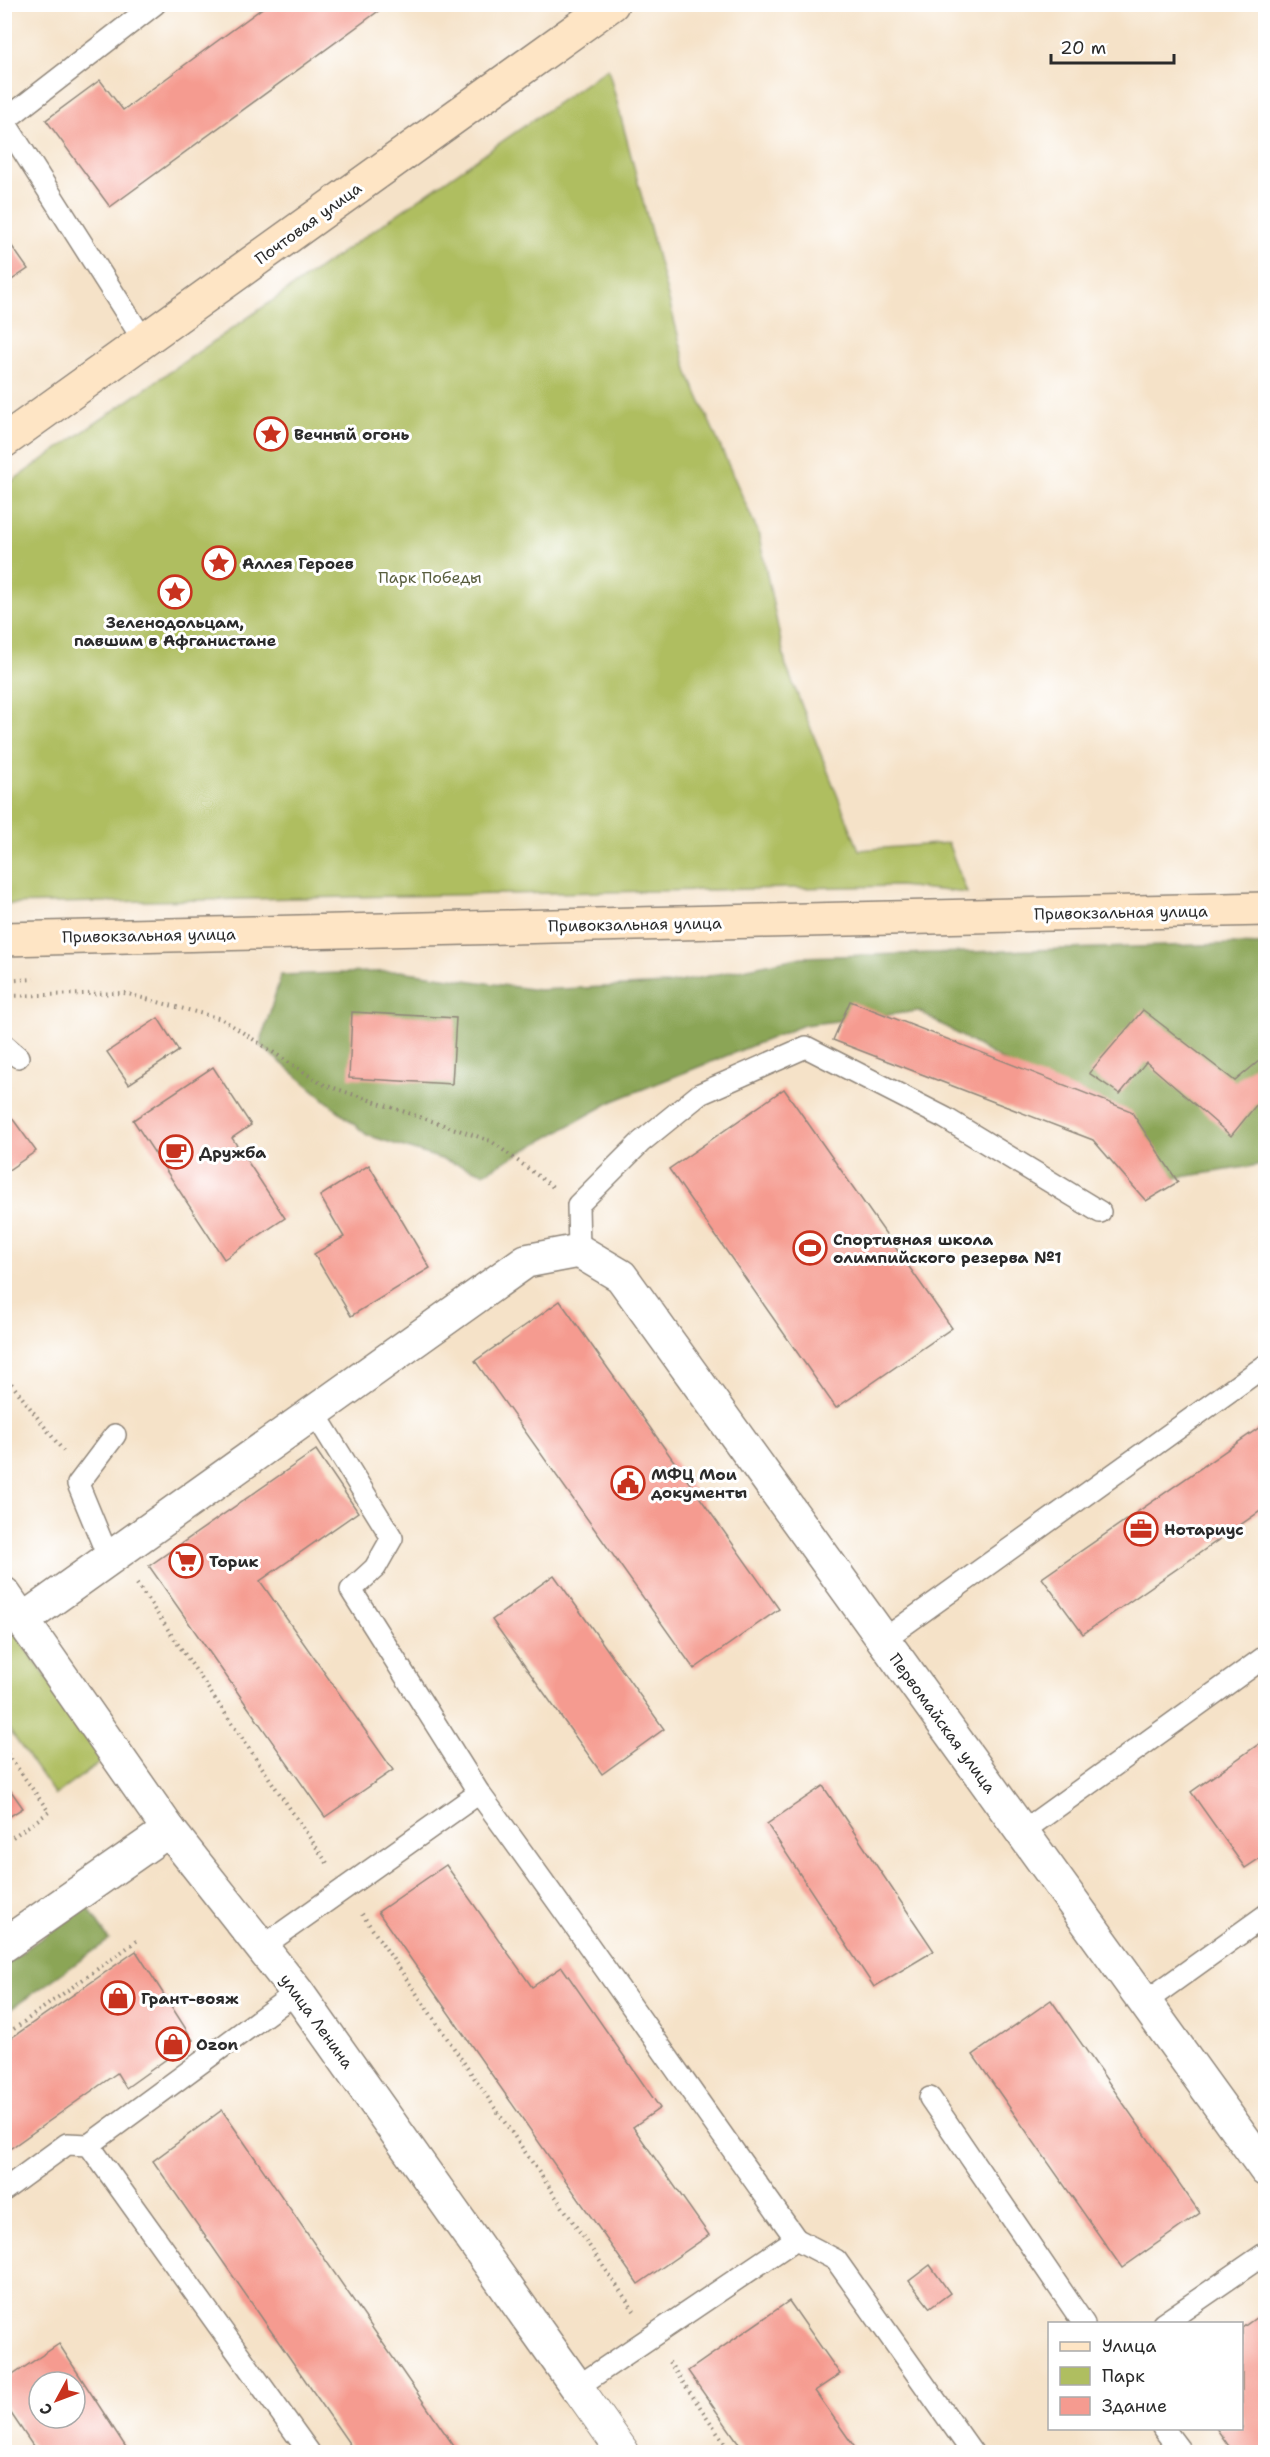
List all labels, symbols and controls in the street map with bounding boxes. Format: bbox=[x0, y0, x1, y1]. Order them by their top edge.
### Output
scale bar bbox=[1051, 27, 1174, 65]
text: 20 m bbox=[1060, 36, 1106, 60]
street label: Почтовая улица bbox=[251, 178, 366, 269]
place icon: Вечный огонь bbox=[253, 416, 289, 452]
place label: Вечный огонь bbox=[294, 424, 410, 445]
place icon: Аллея Героев bbox=[201, 545, 237, 581]
place label: Аллея Героев bbox=[242, 553, 354, 574]
park label: Парк Победы bbox=[378, 567, 482, 588]
place icon: Зеленодольцам, павшим в Афганистане bbox=[157, 574, 193, 610]
place label: Зеленодольцам, павшим в Афганистане bbox=[74, 612, 277, 651]
street label: Привокзальная улица bbox=[1034, 900, 1208, 925]
street label: Привокзальная улица bbox=[548, 912, 722, 937]
street label: Привокзальная улица bbox=[62, 923, 236, 948]
cafe icon: Дружба bbox=[158, 1134, 194, 1170]
place label: Дружба bbox=[199, 1142, 266, 1163]
place label: Спортивная школа олимпийского резерва №1 bbox=[833, 1229, 1062, 1268]
sports icon: Спортивная школа олимпийского резерва №1 bbox=[792, 1230, 828, 1266]
place label: МФЦ Мои документы bbox=[651, 1464, 748, 1503]
public building icon: МФЦ Мои документы bbox=[610, 1465, 646, 1501]
office icon: Нотариус bbox=[1123, 1511, 1159, 1547]
place label: Нотариус bbox=[1164, 1519, 1244, 1540]
supermarket icon: Торик bbox=[168, 1543, 204, 1579]
place label: Торик bbox=[209, 1551, 259, 1572]
street label: Первомайская улица bbox=[885, 1649, 1000, 1797]
street label: улица Ленина bbox=[275, 1970, 358, 2073]
shop icon: Грант-вояж bbox=[100, 1980, 136, 2016]
place label: Грант-вояж bbox=[141, 1988, 239, 2009]
shop icon: Ozon bbox=[155, 2026, 191, 2062]
place label: Ozon bbox=[196, 2034, 239, 2055]
legend bbox=[1048, 2322, 1243, 2430]
text: Улица bbox=[1102, 2334, 1156, 2358]
text: Парк bbox=[1102, 2364, 1145, 2388]
north arrow bbox=[27, 2370, 87, 2430]
text: Здание bbox=[1102, 2394, 1167, 2418]
text: С bbox=[35, 2399, 57, 2420]

